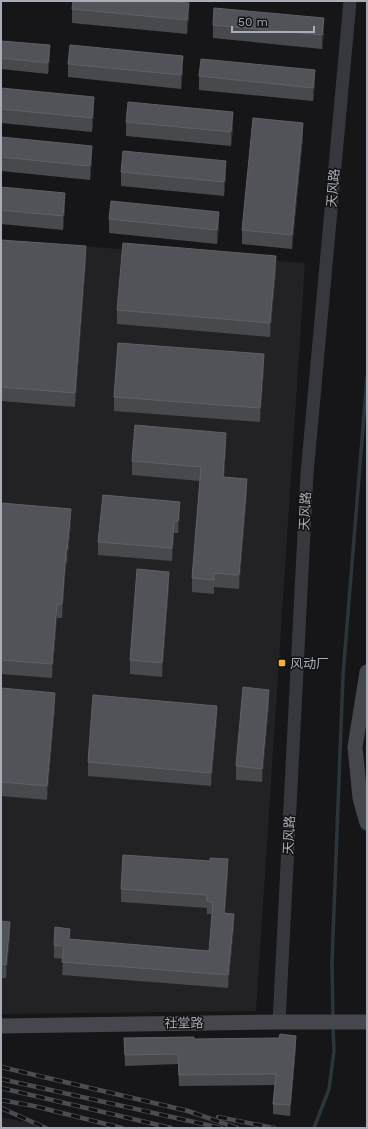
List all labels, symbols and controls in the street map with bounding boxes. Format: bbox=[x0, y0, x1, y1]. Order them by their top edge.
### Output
scale bar bbox=[232, 8, 314, 34]
text: 50 m bbox=[238, 15, 268, 29]
street label: 天风路 bbox=[324, 168, 342, 208]
street label: 天风路 bbox=[296, 491, 314, 531]
place label: 风动厂 bbox=[290, 656, 329, 671]
marker: 风动厂 bbox=[277, 658, 287, 668]
street label: 天风路 bbox=[280, 815, 298, 855]
street label: 社堂路 bbox=[164, 1015, 204, 1031]

